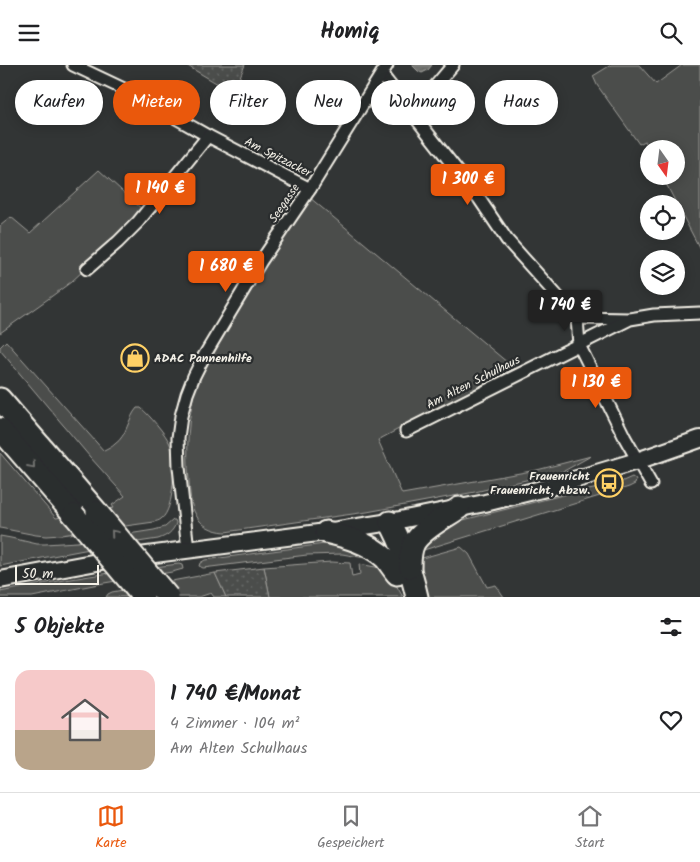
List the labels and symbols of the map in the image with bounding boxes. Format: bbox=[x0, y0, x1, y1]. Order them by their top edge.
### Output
street label: Am Spitzacker bbox=[241, 133, 315, 183]
north arrow bbox=[640, 140, 685, 185]
pin: 1 300 € bbox=[422, 163, 514, 206]
pin: 1 140 € bbox=[114, 173, 206, 215]
street label: Seegasse bbox=[264, 179, 305, 227]
pin: 1 680 € bbox=[180, 251, 272, 293]
pin: 1 740 € bbox=[519, 289, 611, 332]
shop icon: ADAC Pannenhilfe bbox=[120, 343, 150, 373]
place label: ADAC Pannenhilfe bbox=[154, 349, 252, 368]
street label: Am Alten Schulhaus bbox=[423, 351, 523, 414]
pin: 1 130 € bbox=[550, 367, 642, 409]
one-way arrow bbox=[26, 460, 35, 469]
place label: Frauenricht Frauenricht, Abzw. bbox=[490, 467, 591, 500]
bus stop icon: Frauenricht Frauenricht, Abzw. bbox=[594, 468, 624, 498]
one-way arrow bbox=[112, 530, 120, 539]
scale bar bbox=[15, 562, 99, 585]

